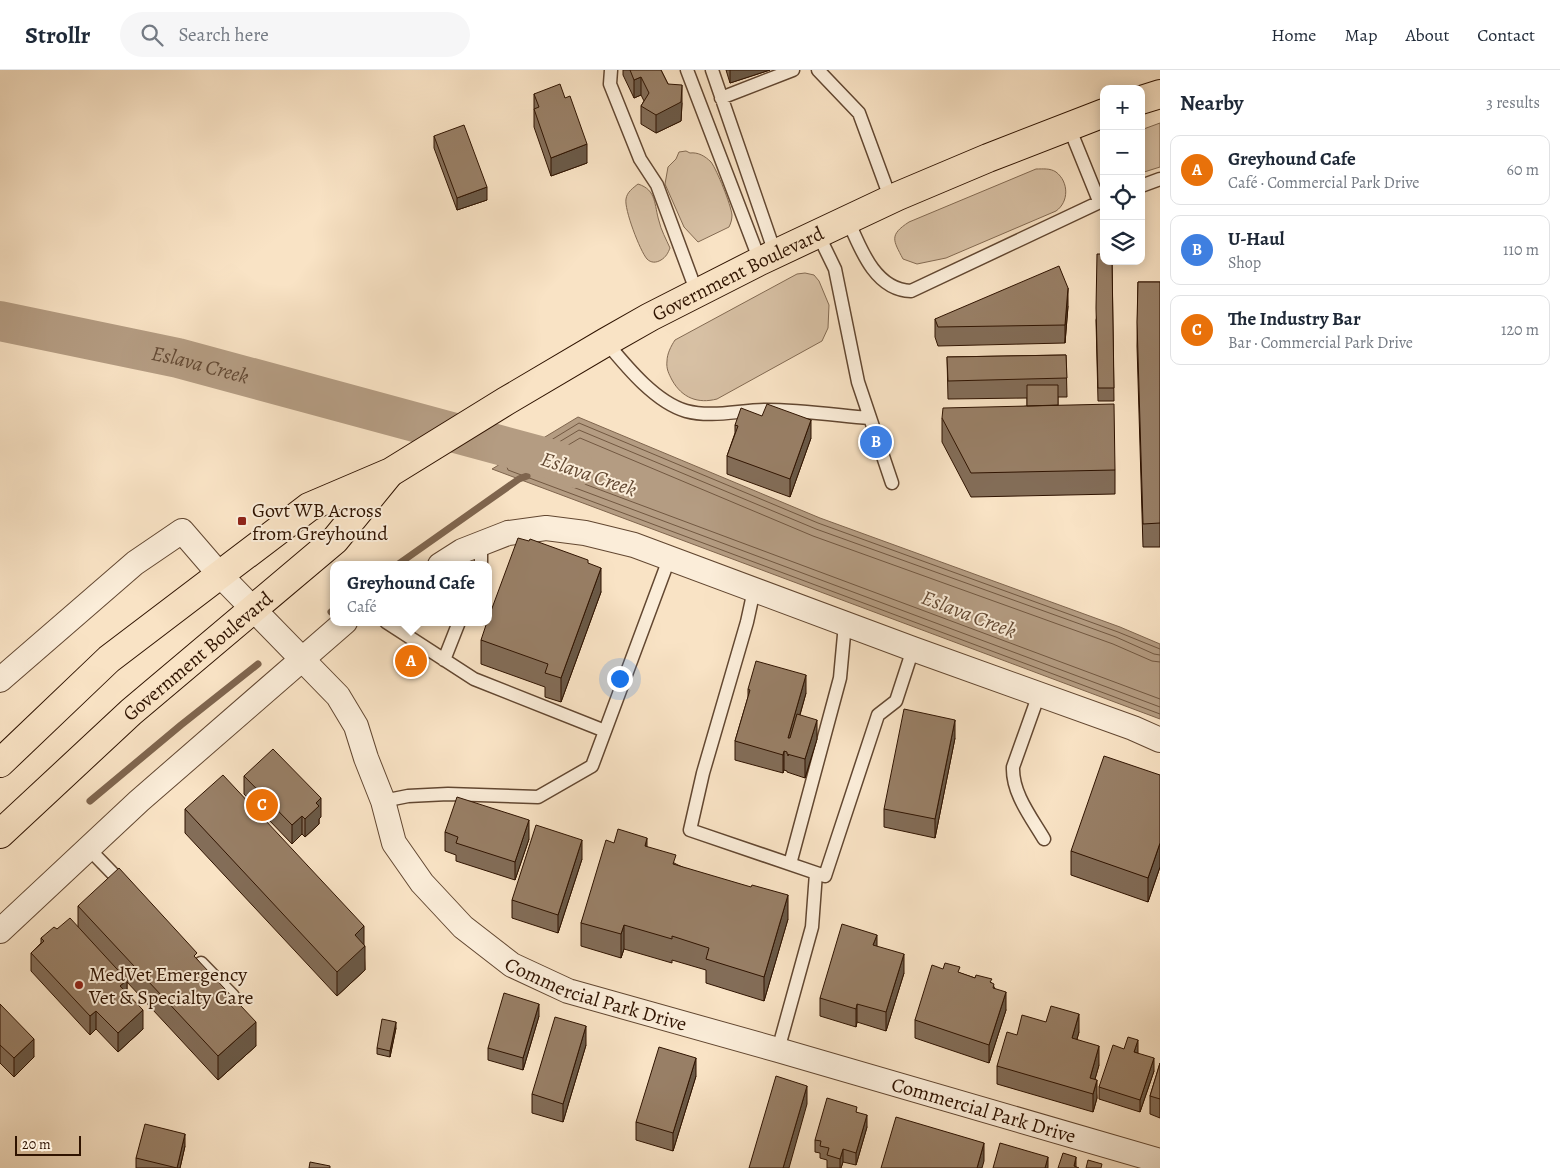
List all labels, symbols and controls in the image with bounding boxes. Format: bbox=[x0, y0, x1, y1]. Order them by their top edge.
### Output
search box bbox=[120, 12, 470, 57]
text: Strollr bbox=[25, 19, 90, 51]
icon: search bbox=[138, 21, 166, 49]
text: Search here bbox=[178, 22, 269, 48]
text: Home bbox=[1271, 23, 1316, 47]
text: Map bbox=[1344, 23, 1377, 47]
text: About bbox=[1405, 23, 1449, 47]
text: Contact bbox=[1477, 23, 1535, 47]
map controls bbox=[1100, 85, 1145, 265]
button: + bbox=[1100, 85, 1145, 130]
text: Nearby bbox=[1180, 89, 1243, 117]
text: 3 results bbox=[1486, 92, 1540, 114]
button: − bbox=[1100, 130, 1145, 175]
text: Greyhound Cafe bbox=[1228, 146, 1356, 172]
text: A bbox=[1192, 159, 1202, 181]
text: 60 m bbox=[1507, 159, 1539, 181]
text: Café · Commercial Park Drive bbox=[1228, 172, 1420, 194]
button: locate bbox=[1100, 175, 1145, 220]
street label: Government Boulevard bbox=[647, 219, 828, 327]
button: layers bbox=[1100, 220, 1145, 265]
text: U-Haul bbox=[1228, 226, 1285, 252]
text: B bbox=[1192, 239, 1202, 261]
text: 110 m bbox=[1503, 239, 1539, 261]
text: Shop bbox=[1228, 252, 1261, 274]
text: The Industry Bar bbox=[1228, 306, 1361, 332]
text: C bbox=[1192, 319, 1202, 341]
text: 120 m bbox=[1501, 319, 1539, 341]
text: Bar · Commercial Park Drive bbox=[1228, 332, 1413, 354]
water label: Eslava Creek bbox=[149, 339, 252, 391]
pin: B bbox=[860, 423, 892, 461]
water label: Eslava Creek bbox=[537, 445, 641, 503]
place label: Govt WB Across from Greyhound bbox=[252, 497, 388, 547]
marker: Govt WB Across from Greyhound bbox=[236, 515, 248, 527]
popup bbox=[330, 561, 492, 626]
text: Greyhound Cafe bbox=[347, 570, 475, 596]
water label: Eslava Creek bbox=[918, 583, 1020, 645]
street label: Government Boulevard bbox=[116, 585, 278, 727]
text: Café bbox=[347, 596, 377, 618]
pin: A bbox=[395, 642, 427, 680]
your location bbox=[607, 666, 633, 692]
pin: C bbox=[246, 786, 278, 824]
street label: Commercial Park Drive bbox=[499, 951, 690, 1037]
place label: MedVet Emergency Vet & Specialty Care bbox=[88, 961, 253, 1011]
marker: MedVet Emergency Vet & Specialty Care bbox=[73, 979, 85, 991]
street label: Commercial Park Drive bbox=[889, 1070, 1079, 1149]
scale bar bbox=[15, 1133, 81, 1156]
text: 20 m bbox=[22, 1135, 51, 1154]

